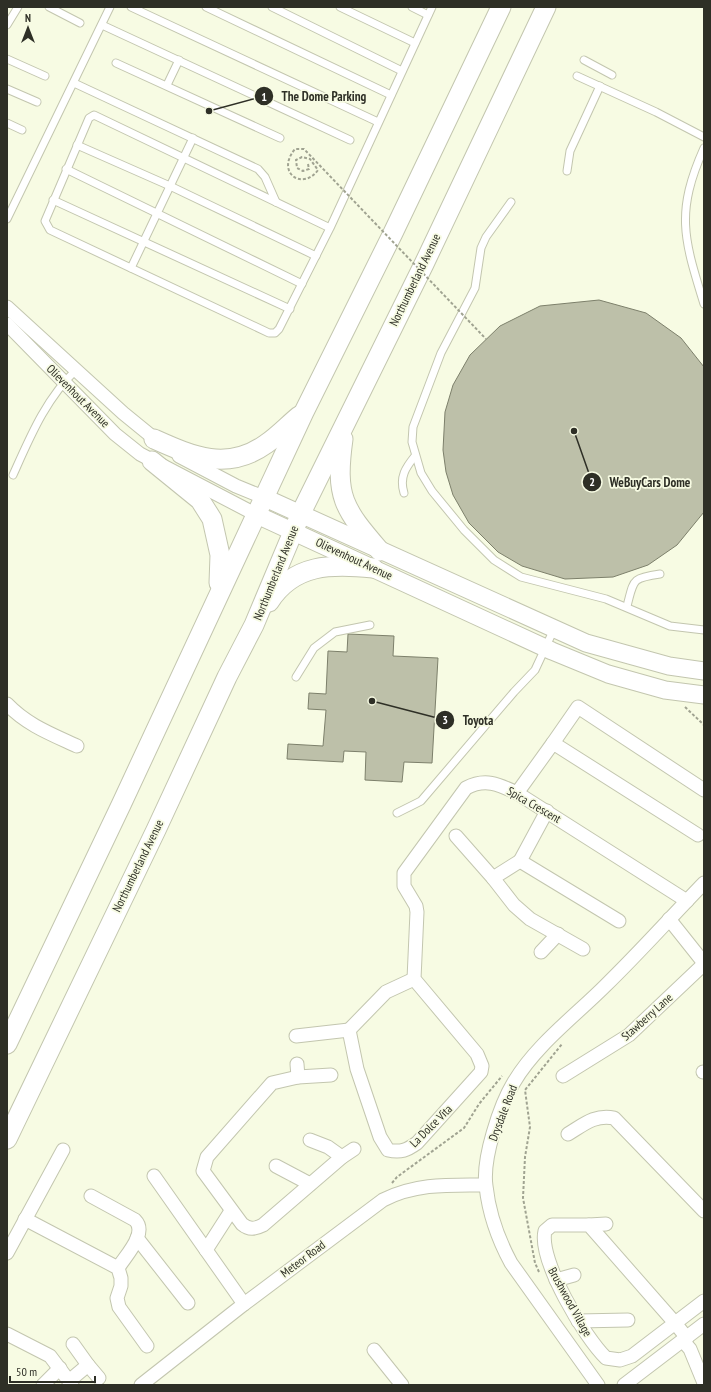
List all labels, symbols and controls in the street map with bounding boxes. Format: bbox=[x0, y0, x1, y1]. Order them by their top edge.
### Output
north arrow bbox=[8, 8, 48, 48]
text: N bbox=[25, 11, 31, 25]
callout: The Dome Parking bbox=[254, 84, 374, 109]
text: The Dome Parking bbox=[282, 88, 367, 105]
text: 1 bbox=[261, 89, 267, 104]
street label: Northumberland Avenue bbox=[386, 231, 443, 328]
street label: Olievenhout Avenue bbox=[44, 361, 113, 430]
callout: WeBuyCars Dome bbox=[582, 470, 699, 495]
text: 2 bbox=[589, 474, 595, 489]
text: WeBuyCars Dome bbox=[609, 474, 691, 491]
street label: Northumberland Avenue bbox=[250, 523, 301, 622]
street label: Olievenhout Avenue bbox=[313, 534, 395, 583]
callout: Toyota bbox=[435, 708, 501, 733]
text: 3 bbox=[442, 712, 448, 727]
text: Toyota bbox=[463, 712, 493, 729]
street label: Spica Crescent bbox=[505, 783, 565, 826]
street label: Northumberland Avenue bbox=[109, 817, 166, 914]
street label: Stawberry Lane bbox=[618, 990, 675, 1043]
street label: Drysdale Road bbox=[485, 1083, 520, 1143]
street label: La Dolce Vita bbox=[406, 1101, 455, 1150]
street label: Meteor Road bbox=[277, 1237, 328, 1280]
street label: Brushwood Village bbox=[545, 1264, 596, 1339]
scale bar bbox=[10, 1358, 95, 1384]
text: 50 m bbox=[16, 1364, 37, 1379]

